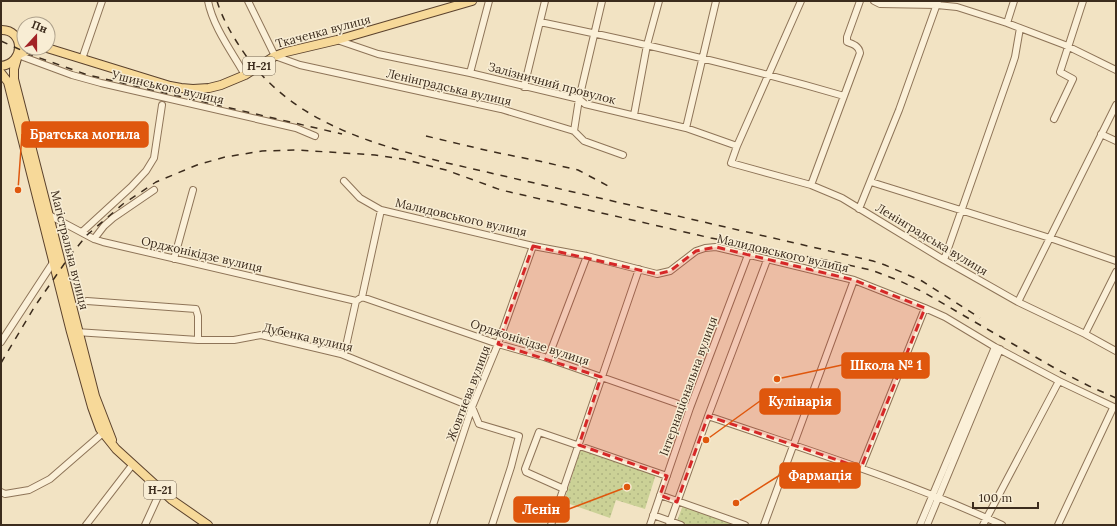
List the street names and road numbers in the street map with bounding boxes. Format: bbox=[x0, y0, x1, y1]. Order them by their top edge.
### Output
street label: Ткаченка вулиця bbox=[274, 11, 372, 51]
road number: Н-21 bbox=[243, 57, 275, 75]
street label: Залізничний провулок bbox=[486, 59, 618, 107]
street label: Ленінградська вулиця bbox=[385, 65, 513, 109]
street label: Ушинського вулиця bbox=[109, 67, 226, 107]
street label: Магістральна вулиця bbox=[48, 189, 92, 311]
street label: Малидовського вулиця bbox=[394, 195, 528, 239]
street label: Ленінградська вулиця bbox=[873, 200, 991, 278]
street label: Малидовського вулиця bbox=[716, 231, 850, 275]
street label: Орджонікідзе вулиця bbox=[140, 233, 264, 275]
street label: Інтернаціональна вулиця bbox=[656, 314, 720, 458]
street label: Орджонікідзе вулиця bbox=[469, 316, 591, 368]
street label: Дубенка вулиця bbox=[261, 319, 355, 355]
street label: Жовтнева вулиця bbox=[443, 343, 493, 443]
road number: Н-21 bbox=[144, 481, 176, 499]

